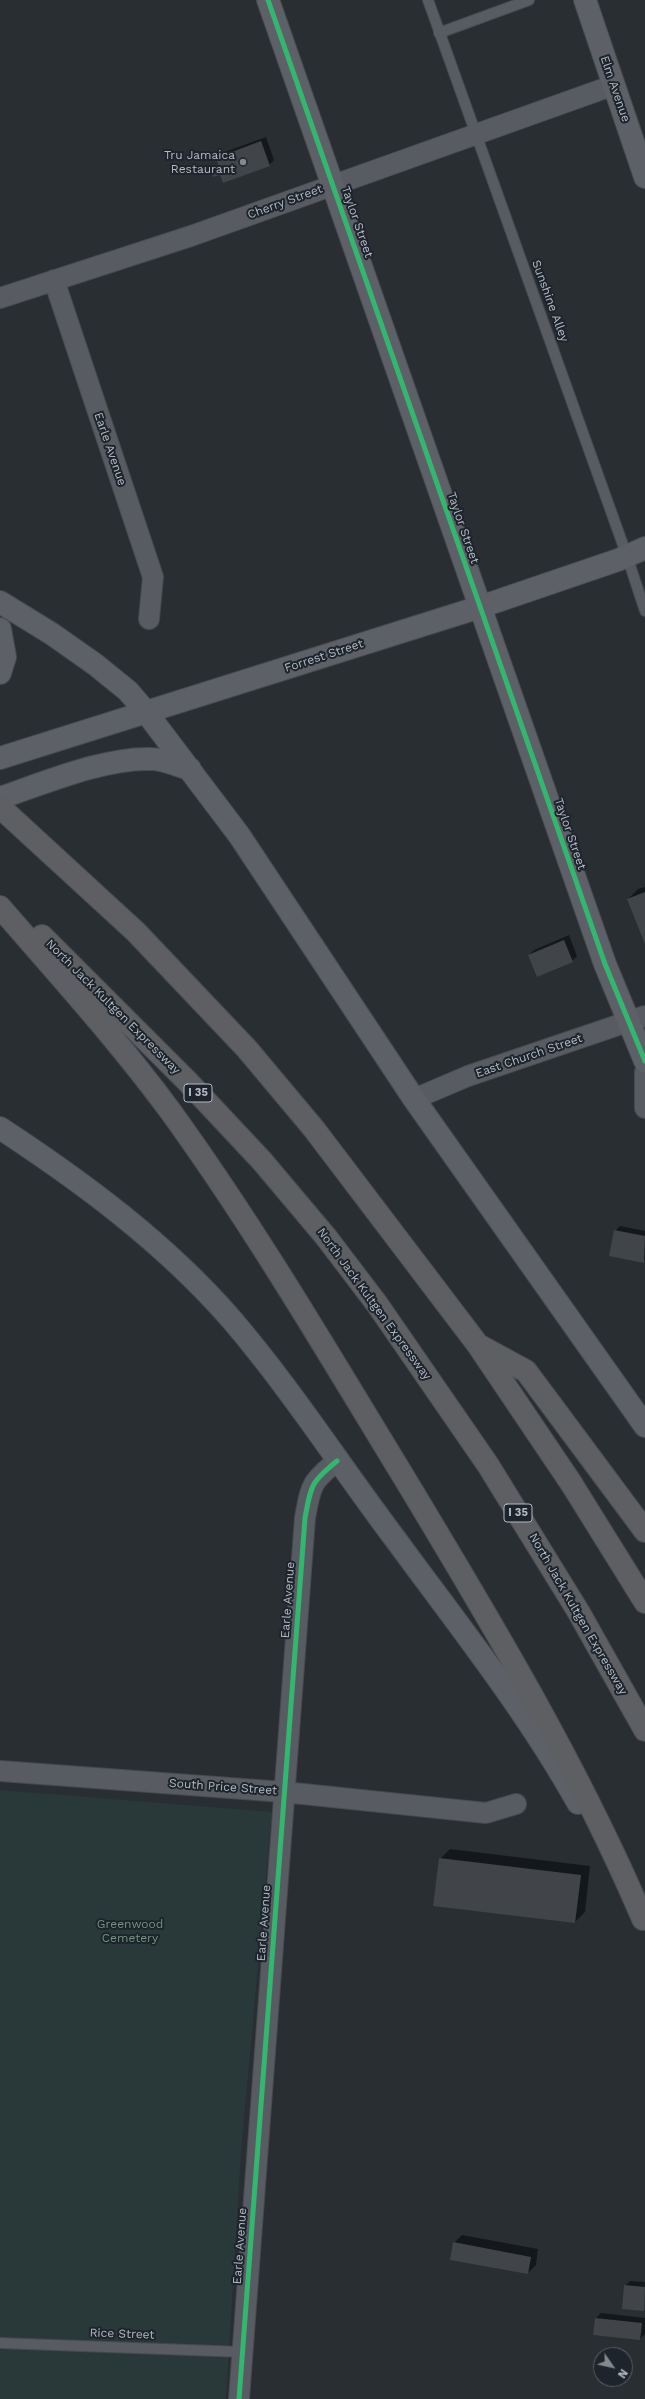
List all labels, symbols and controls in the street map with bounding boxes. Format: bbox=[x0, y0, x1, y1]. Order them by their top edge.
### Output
street label: Elm Avenue bbox=[597, 54, 633, 124]
place label: Tru Jamaica Restaurant bbox=[164, 148, 235, 176]
marker: Tru Jamaica Restaurant bbox=[238, 157, 248, 167]
street label: Cherry Street bbox=[246, 182, 324, 222]
street label: Taylor Street bbox=[338, 184, 376, 260]
street label: Sunshine Alley bbox=[529, 258, 571, 344]
street label: Earle Avenue bbox=[91, 411, 129, 487]
street label: Taylor Street bbox=[444, 490, 482, 566]
street label: Forrest Street bbox=[283, 636, 365, 676]
street label: Taylor Street bbox=[551, 796, 589, 872]
street label: North Jack Kultgen Expressway bbox=[43, 937, 183, 1077]
street label: East Church Street bbox=[474, 1031, 584, 1081]
road number: I 35 bbox=[184, 1084, 212, 1102]
street label: North Jack Kultgen Expressway bbox=[314, 1225, 434, 1383]
road number: I 35 bbox=[504, 1504, 532, 1522]
street label: North Jack Kultgen Expressway bbox=[526, 1531, 630, 1697]
street label: Earle Avenue bbox=[278, 1561, 298, 1639]
street label: South Price Street bbox=[169, 1776, 277, 1798]
street label: Earle Avenue bbox=[254, 1884, 274, 1962]
park label: Greenwood Cemetery bbox=[97, 1917, 163, 1945]
street label: Earle Avenue bbox=[230, 2207, 250, 2285]
street label: Rice Street bbox=[89, 2326, 155, 2342]
north arrow bbox=[593, 2347, 633, 2387]
text: N bbox=[615, 2366, 630, 2380]

